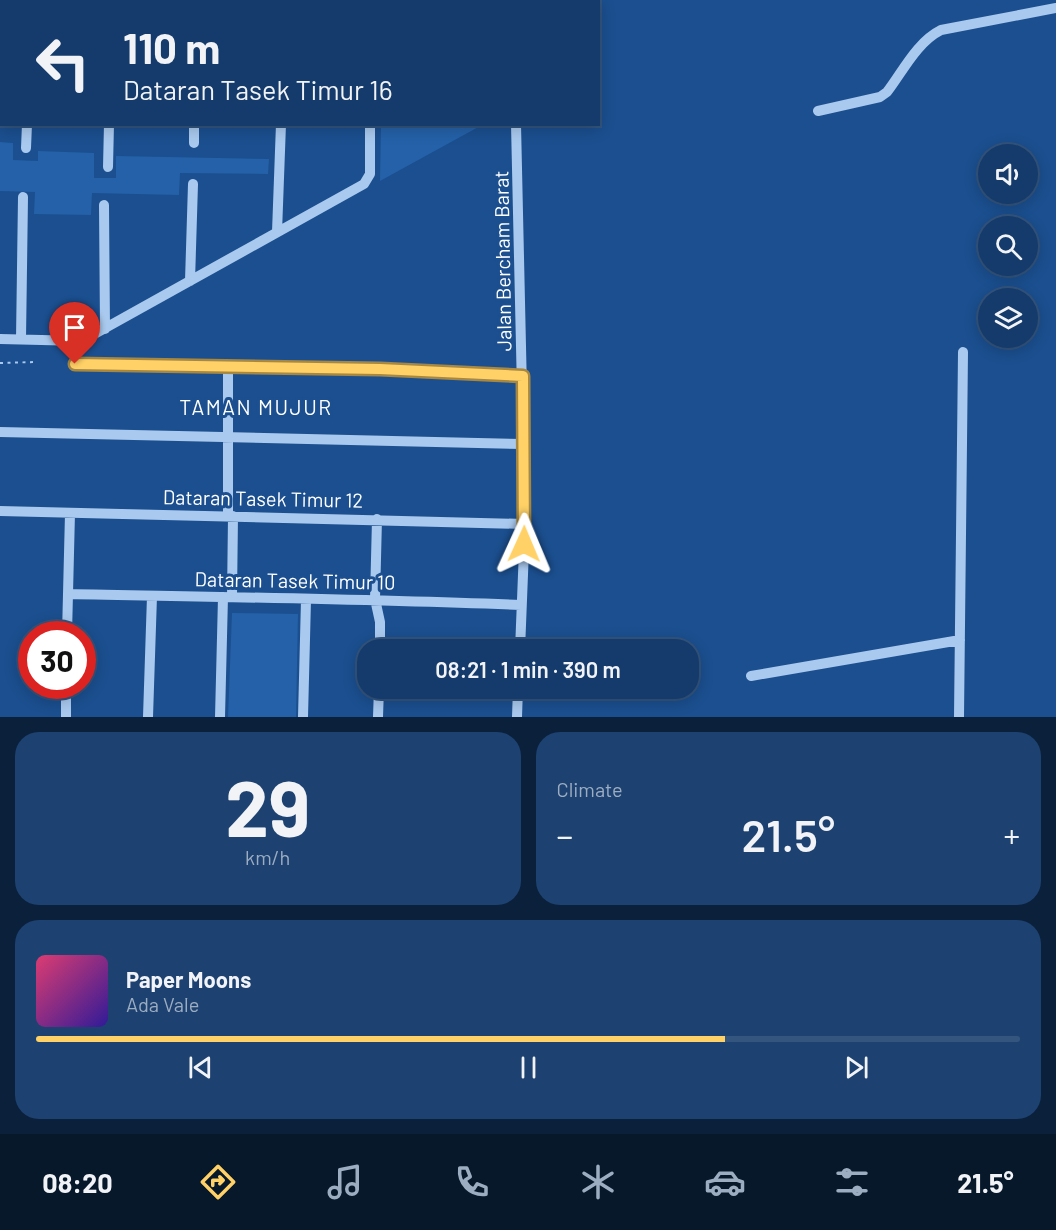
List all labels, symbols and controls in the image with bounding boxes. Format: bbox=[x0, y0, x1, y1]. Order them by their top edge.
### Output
text: 110 m bbox=[123, 22, 220, 72]
icon: left bbox=[24, 24, 102, 102]
text: Dataran Tasek Timur 16 bbox=[123, 73, 393, 105]
map controls bbox=[978, 144, 1038, 348]
button: sound bbox=[978, 144, 1038, 204]
street label: Jalan Bercham Barat bbox=[488, 170, 516, 352]
button: search bbox=[978, 216, 1038, 276]
button: layers bbox=[978, 288, 1038, 348]
pin bbox=[49, 302, 100, 364]
icon: arrive bbox=[58, 311, 91, 344]
district label: TAMAN MUJUR bbox=[179, 394, 333, 419]
street label: Dataran Tasek Timur 12 bbox=[163, 484, 363, 512]
position arrow bbox=[492, 512, 556, 576]
street label: Dataran Tasek Timur 10 bbox=[194, 566, 396, 594]
speed limit sign: 30 bbox=[18, 621, 96, 699]
text: 08:21 · 1 min · 390 m bbox=[435, 656, 621, 682]
text: 29 bbox=[225, 759, 310, 853]
text: Climate bbox=[557, 777, 623, 801]
text: 21.5° bbox=[742, 807, 835, 861]
text: − bbox=[557, 815, 573, 855]
text: + bbox=[1003, 815, 1020, 855]
text: km/h bbox=[245, 845, 290, 869]
text: Paper Moons bbox=[126, 966, 251, 992]
text: Ada Vale bbox=[126, 992, 199, 1016]
icon: previous bbox=[184, 1051, 217, 1084]
icon: pause bbox=[512, 1051, 545, 1084]
icon: next bbox=[840, 1051, 873, 1084]
icon: directions bbox=[197, 1161, 239, 1203]
icon: music bbox=[324, 1161, 366, 1203]
icon: phone bbox=[451, 1161, 493, 1203]
icon: climate bbox=[577, 1161, 619, 1203]
icon: car bbox=[704, 1161, 746, 1203]
icon: filters bbox=[831, 1161, 873, 1203]
text: 08:20 bbox=[42, 1166, 113, 1198]
text: 21.5° bbox=[957, 1166, 1014, 1198]

